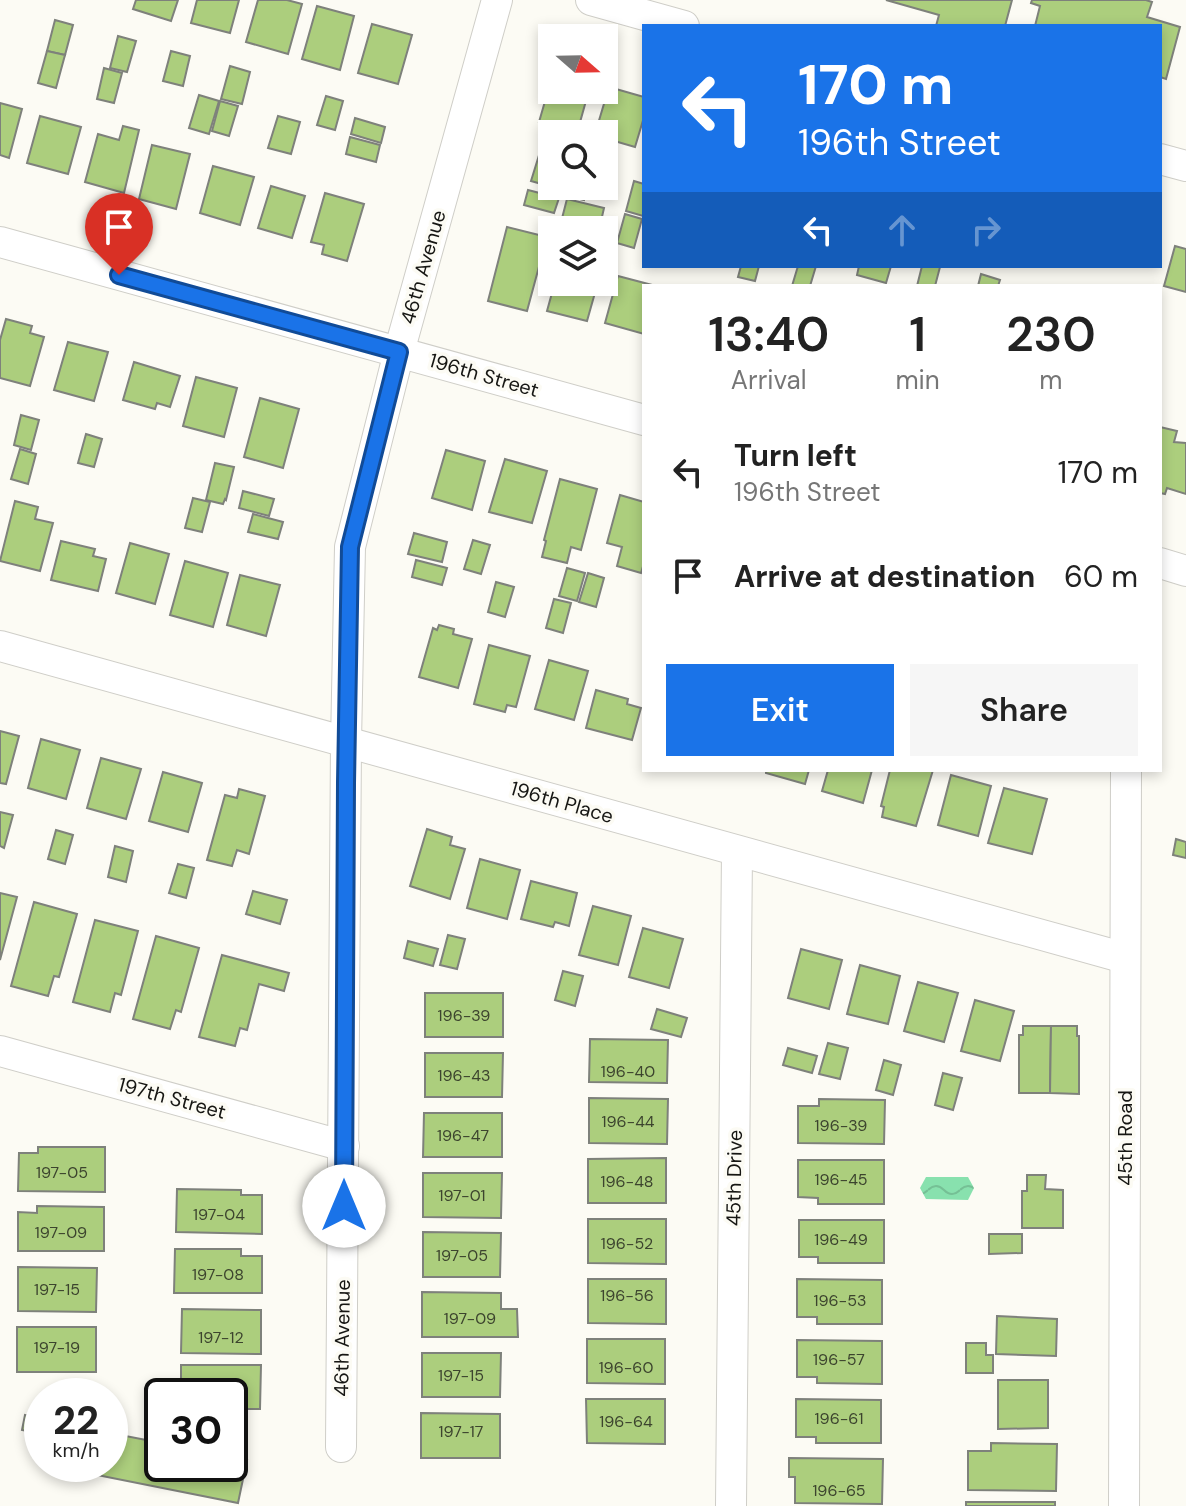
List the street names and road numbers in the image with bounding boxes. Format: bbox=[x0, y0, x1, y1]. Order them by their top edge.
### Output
street label: 46th Avenue bbox=[394, 207, 452, 327]
street label: 196th Street bbox=[426, 347, 542, 403]
street label: 196th Place bbox=[508, 775, 616, 829]
street label: 197th Street bbox=[115, 1071, 229, 1125]
street label: 45th Road bbox=[1112, 1090, 1138, 1186]
street label: 45th Drive bbox=[720, 1130, 748, 1226]
street label: 46th Avenue bbox=[328, 1279, 356, 1397]

